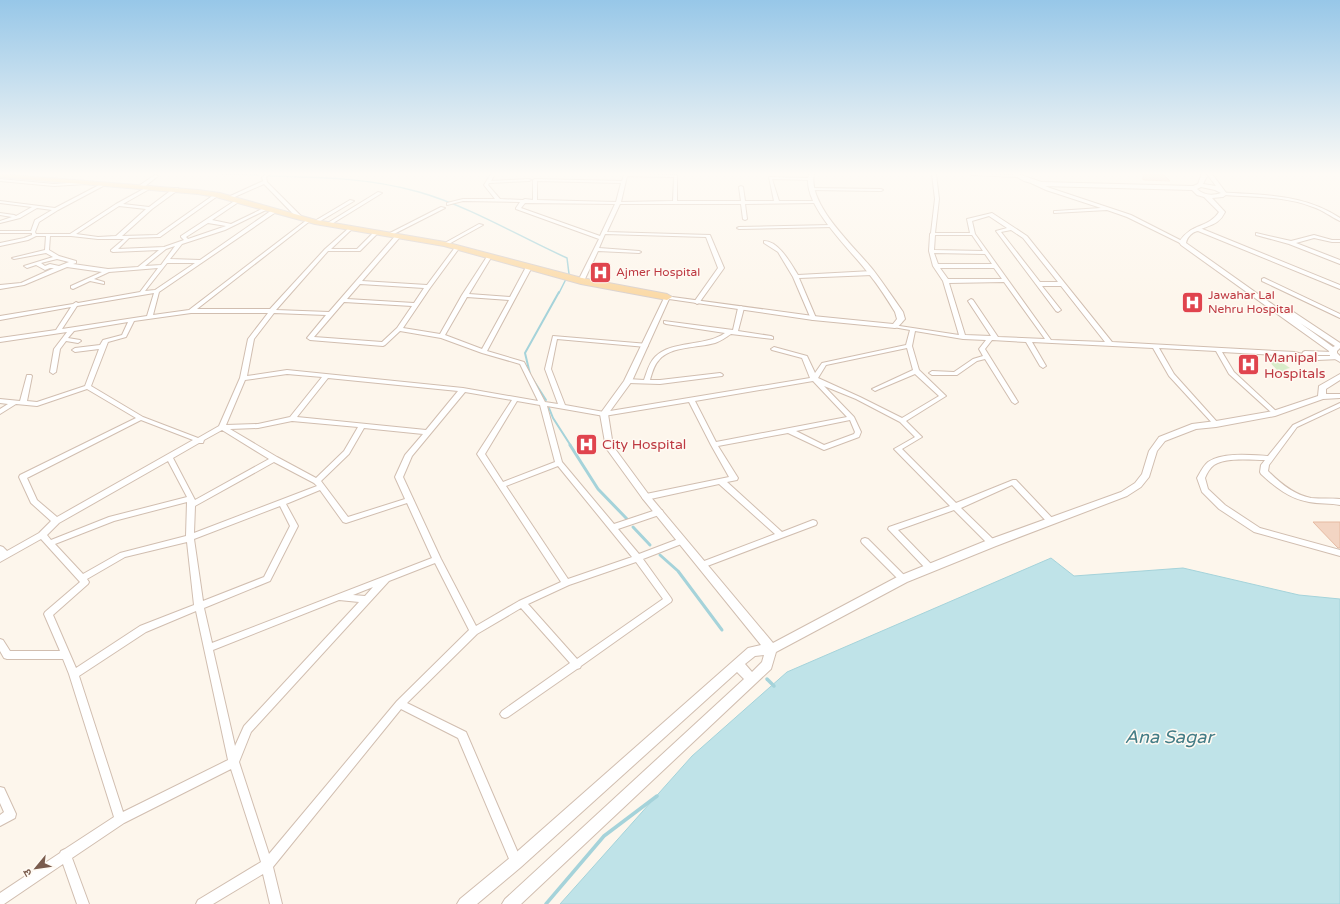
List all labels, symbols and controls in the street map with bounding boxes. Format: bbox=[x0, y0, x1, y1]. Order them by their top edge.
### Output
hospital icon: Ajmer Hospital bbox=[588, 259, 614, 285]
place label: Ajmer Hospital bbox=[616, 265, 700, 279]
place label: Jawahar Lal Nehru Hospital bbox=[1208, 288, 1293, 316]
hospital icon: Jawahar Lal Nehru Hospital bbox=[1180, 289, 1206, 315]
place label: Manipal Hospitals bbox=[1264, 349, 1326, 382]
hospital icon: Manipal Hospitals bbox=[1235, 352, 1261, 378]
hospital icon: City Hospital bbox=[574, 431, 600, 457]
place label: City Hospital bbox=[602, 436, 686, 453]
water label: Ana Sagar bbox=[1125, 726, 1215, 748]
north arrow bbox=[16, 848, 56, 888]
text: उ bbox=[20, 866, 35, 879]

